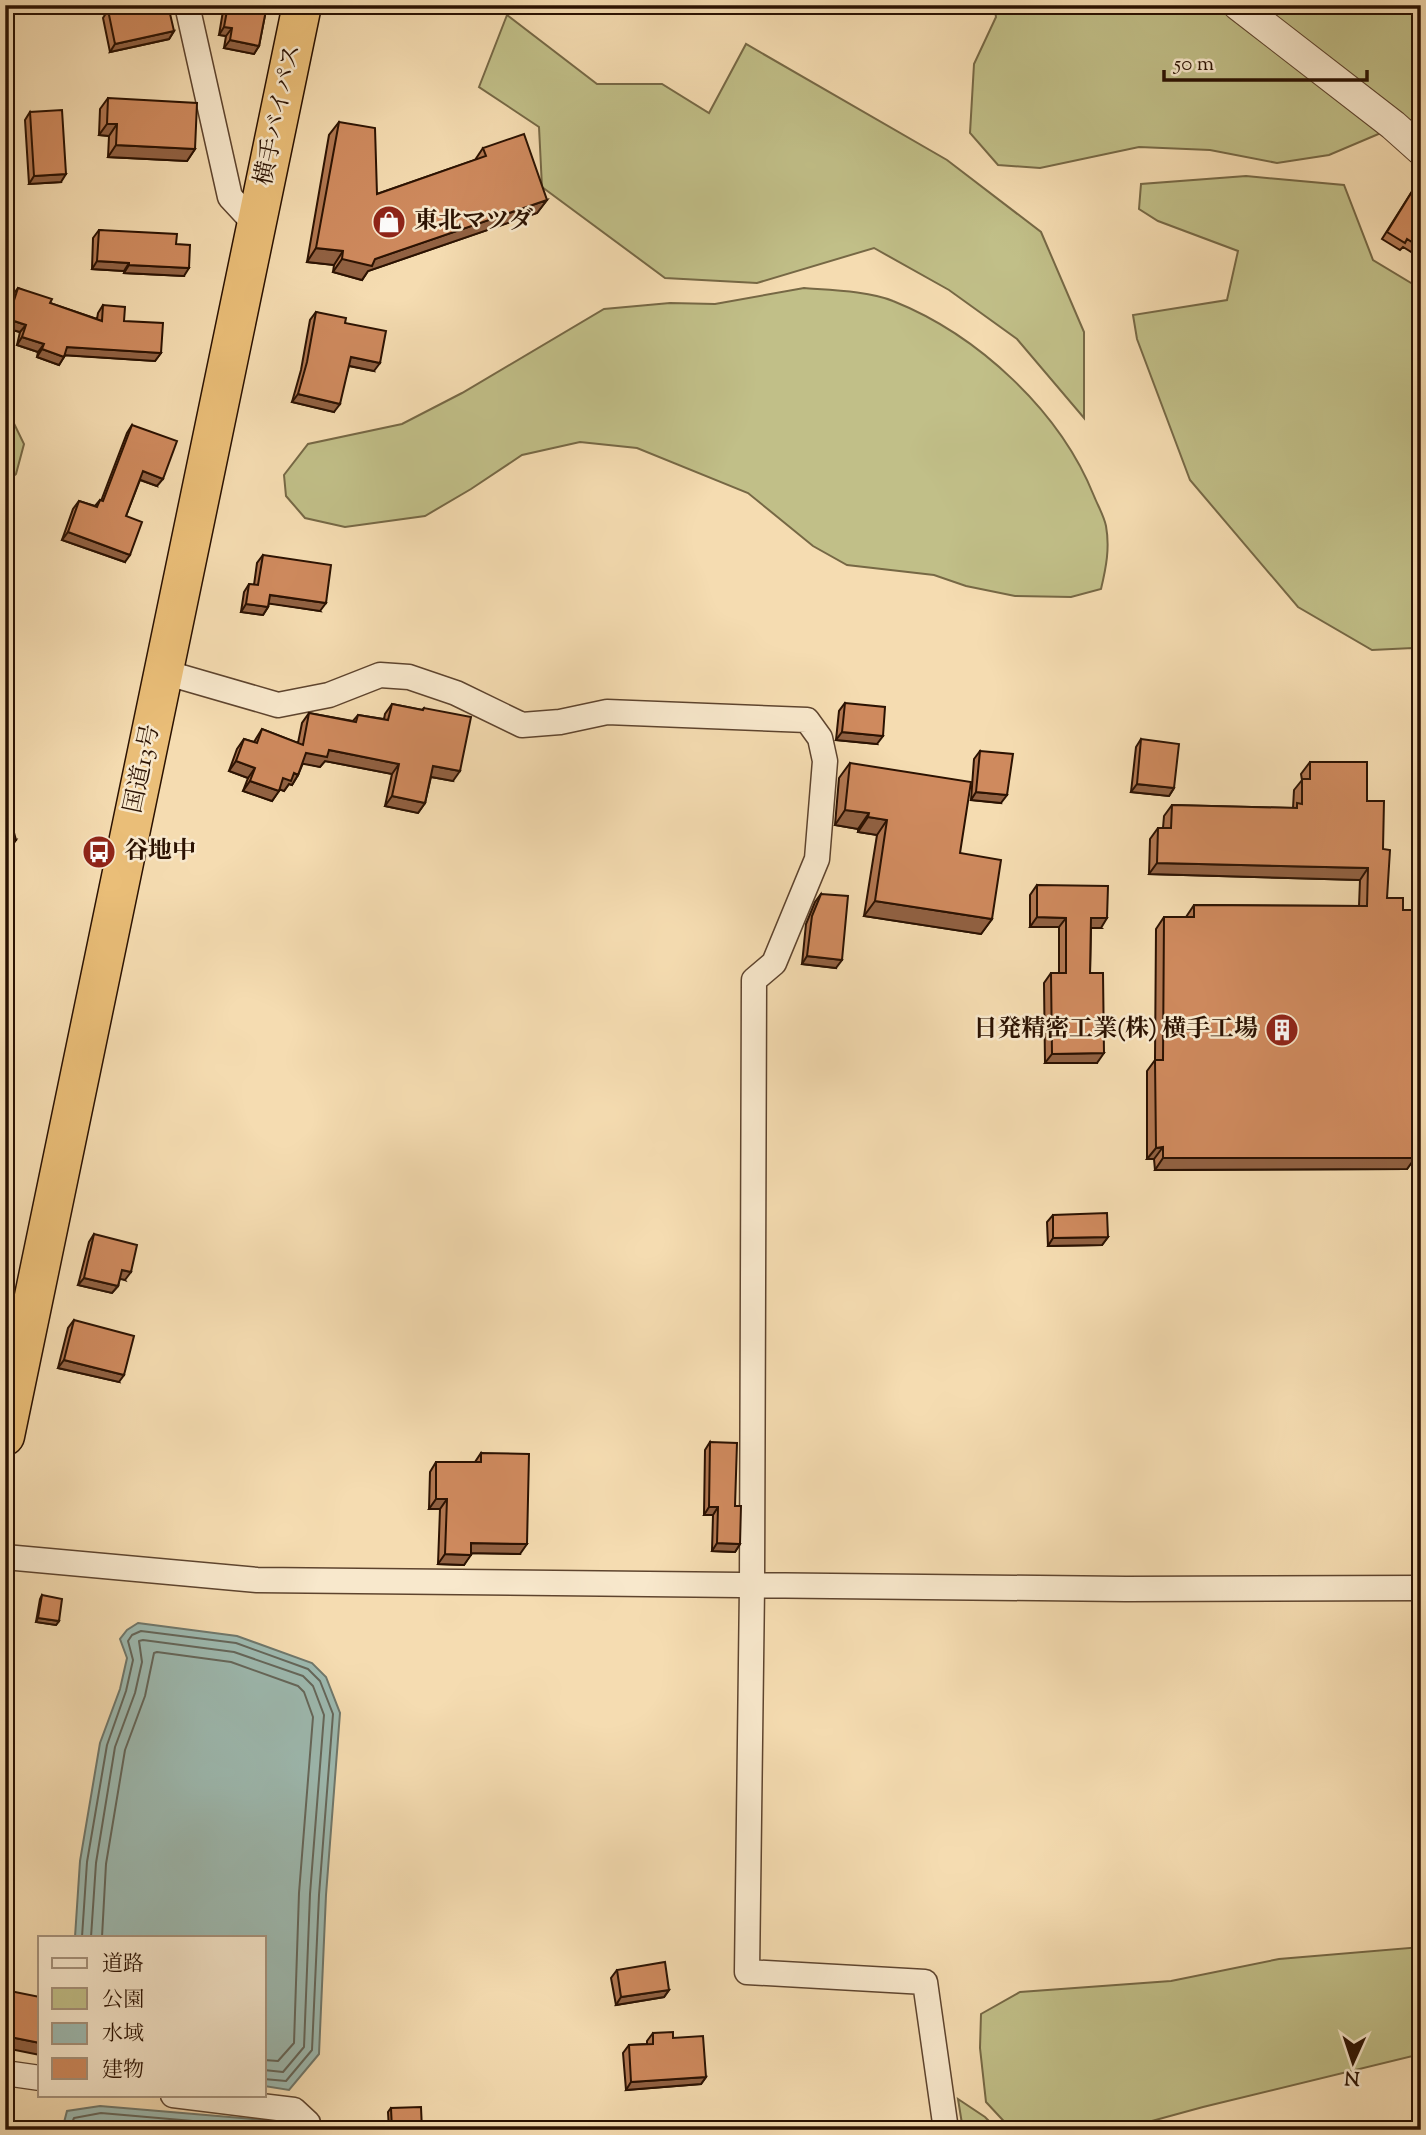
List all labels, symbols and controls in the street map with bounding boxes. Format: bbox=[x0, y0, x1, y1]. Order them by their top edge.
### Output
scale bar bbox=[1164, 38, 1366, 82]
street label: 横手バイパス bbox=[247, 41, 311, 189]
text: 50 m bbox=[1173, 50, 1214, 80]
shop icon: 東北マツダ bbox=[370, 203, 408, 241]
place label: 東北マツダ bbox=[414, 205, 533, 239]
street label: 国道13号 bbox=[117, 722, 169, 816]
bus stop icon: 谷地中 bbox=[80, 833, 118, 871]
place label: 谷地中 bbox=[124, 835, 196, 869]
building icon: 日発精密工業(株) 横手工場 bbox=[1263, 1011, 1301, 1049]
place label: 日発精密工業(株) 横手工場 bbox=[973, 1013, 1258, 1047]
legend bbox=[38, 1936, 266, 2096]
text: 道路 bbox=[102, 1950, 144, 1980]
text: 公園 bbox=[102, 1986, 144, 2016]
text: 水域 bbox=[102, 2020, 144, 2050]
north arrow bbox=[1318, 2026, 1388, 2096]
text: 建物 bbox=[102, 2056, 144, 2086]
text: N bbox=[1344, 2063, 1361, 2090]

